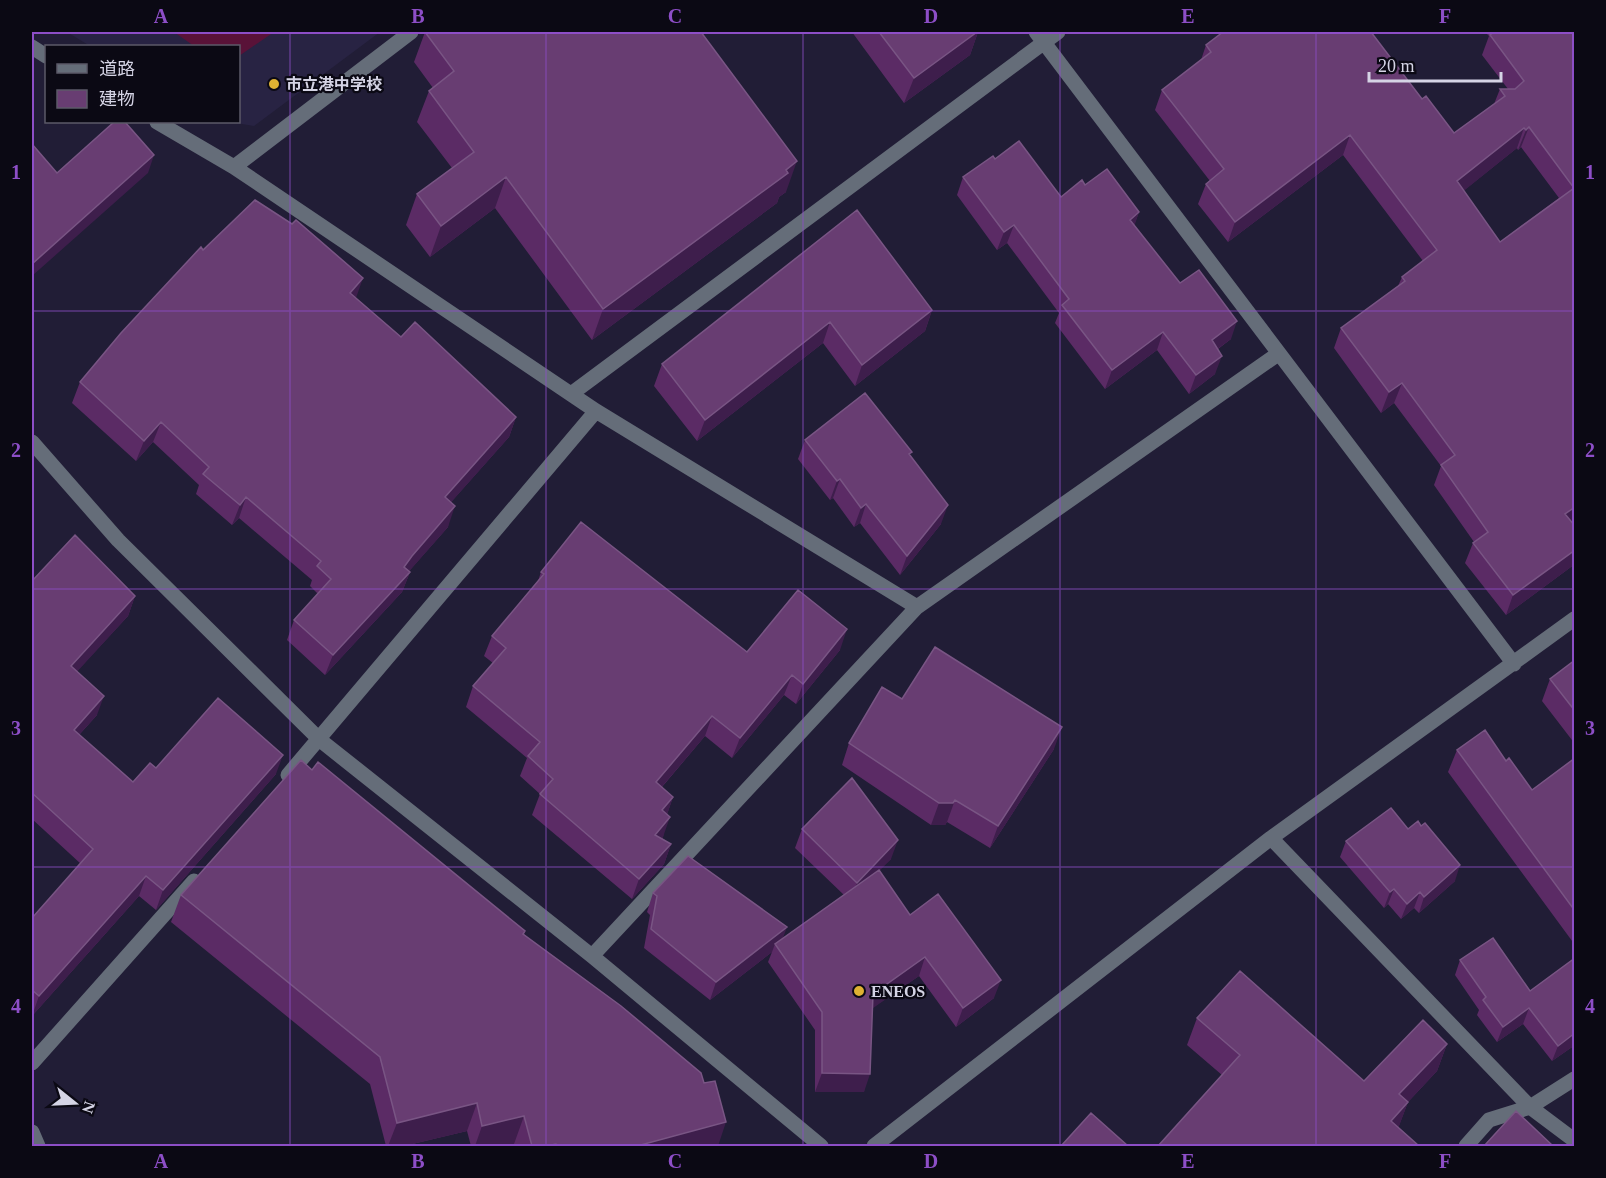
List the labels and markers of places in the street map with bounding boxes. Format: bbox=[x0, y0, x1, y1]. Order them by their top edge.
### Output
place label: 市立港中学校 bbox=[286, 76, 382, 93]
marker: 市立港中学校 bbox=[267, 77, 281, 91]
place label: ENEOS bbox=[871, 983, 925, 1000]
marker: ENEOS bbox=[852, 984, 866, 998]

